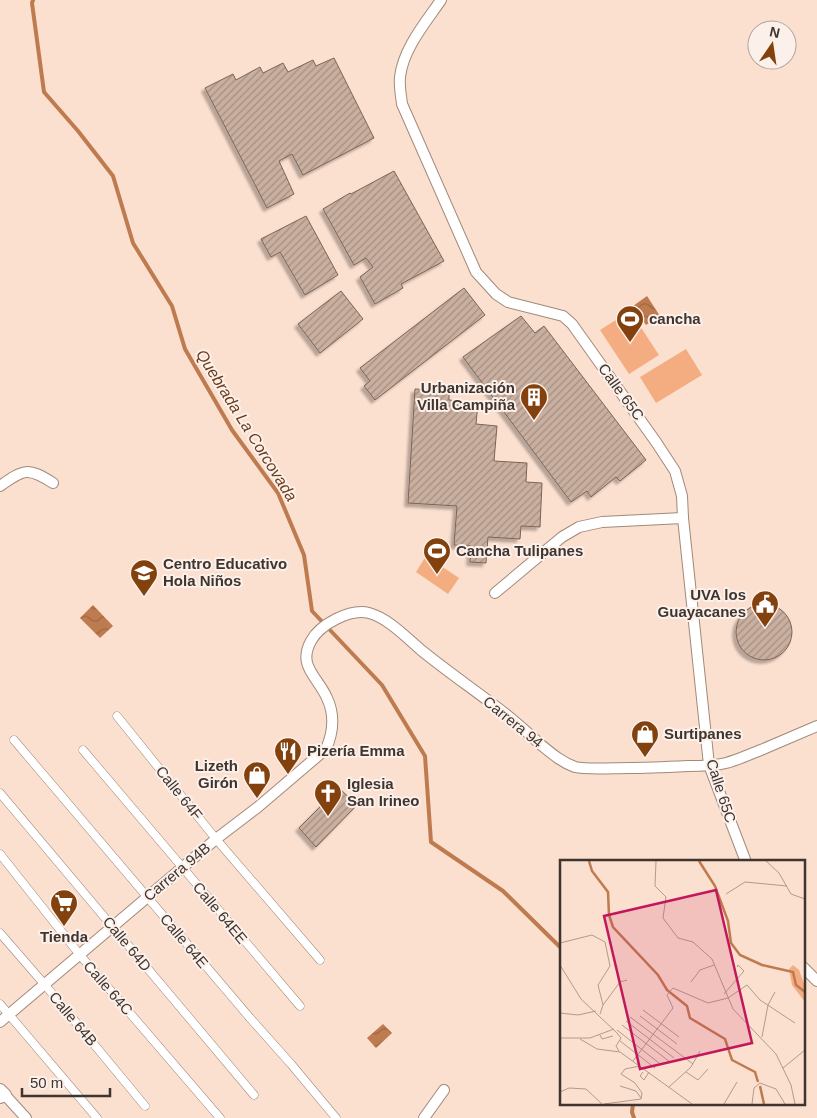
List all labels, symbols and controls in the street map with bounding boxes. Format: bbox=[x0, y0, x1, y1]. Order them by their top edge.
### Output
north arrow bbox=[747, 20, 797, 70]
text: N bbox=[768, 23, 782, 41]
sports icon: cancha bbox=[615, 304, 645, 343]
place label: cancha bbox=[649, 310, 701, 327]
water label: Quebrada La Corcovada bbox=[193, 346, 300, 504]
street label: Calle 65C bbox=[595, 360, 648, 423]
place label: Urbanización Villa Campiña bbox=[417, 379, 516, 413]
building icon: Urbanización Villa Campiña bbox=[519, 382, 549, 421]
sports icon: Cancha Tulipanes bbox=[422, 536, 452, 575]
place label: Cancha Tulipanes bbox=[456, 542, 583, 559]
place label: Centro Educativo Hola Niños bbox=[163, 555, 287, 589]
school or university icon: Centro Educativo Hola Niños bbox=[129, 558, 159, 597]
place label: UVA los Guayacanes bbox=[658, 586, 746, 620]
public building icon: UVA los Guayacanes bbox=[750, 589, 780, 628]
street label: Carrera 94 bbox=[480, 692, 547, 751]
shop icon: Surtipanes bbox=[630, 719, 660, 758]
place label: Surtipanes bbox=[664, 725, 742, 742]
restaurant icon: Pizería Emma bbox=[273, 736, 303, 775]
place label: Pizería Emma bbox=[307, 742, 405, 759]
place label: Lizeth Girón bbox=[195, 757, 238, 791]
street label: Calle 65C bbox=[703, 757, 740, 825]
shop icon: Lizeth Girón bbox=[242, 760, 272, 799]
street label: Calle 64F bbox=[153, 762, 206, 823]
place label: Iglesia San Irineo bbox=[347, 775, 420, 809]
church icon: Iglesia San Irineo bbox=[313, 778, 343, 817]
street label: Carrera 94B bbox=[140, 839, 213, 904]
inset map bbox=[560, 860, 804, 1106]
street label: Calle 64EE bbox=[190, 878, 251, 947]
supermarket icon: Tienda bbox=[49, 888, 79, 927]
street label: Calle 64E bbox=[157, 910, 212, 971]
street label: Calle 64D bbox=[100, 913, 155, 974]
place label: Tienda bbox=[40, 928, 89, 945]
street label: Calle 64C bbox=[80, 957, 137, 1018]
street label: Calle 64B bbox=[46, 988, 101, 1049]
scale bar bbox=[22, 1066, 110, 1098]
text: 50 m bbox=[30, 1074, 63, 1091]

